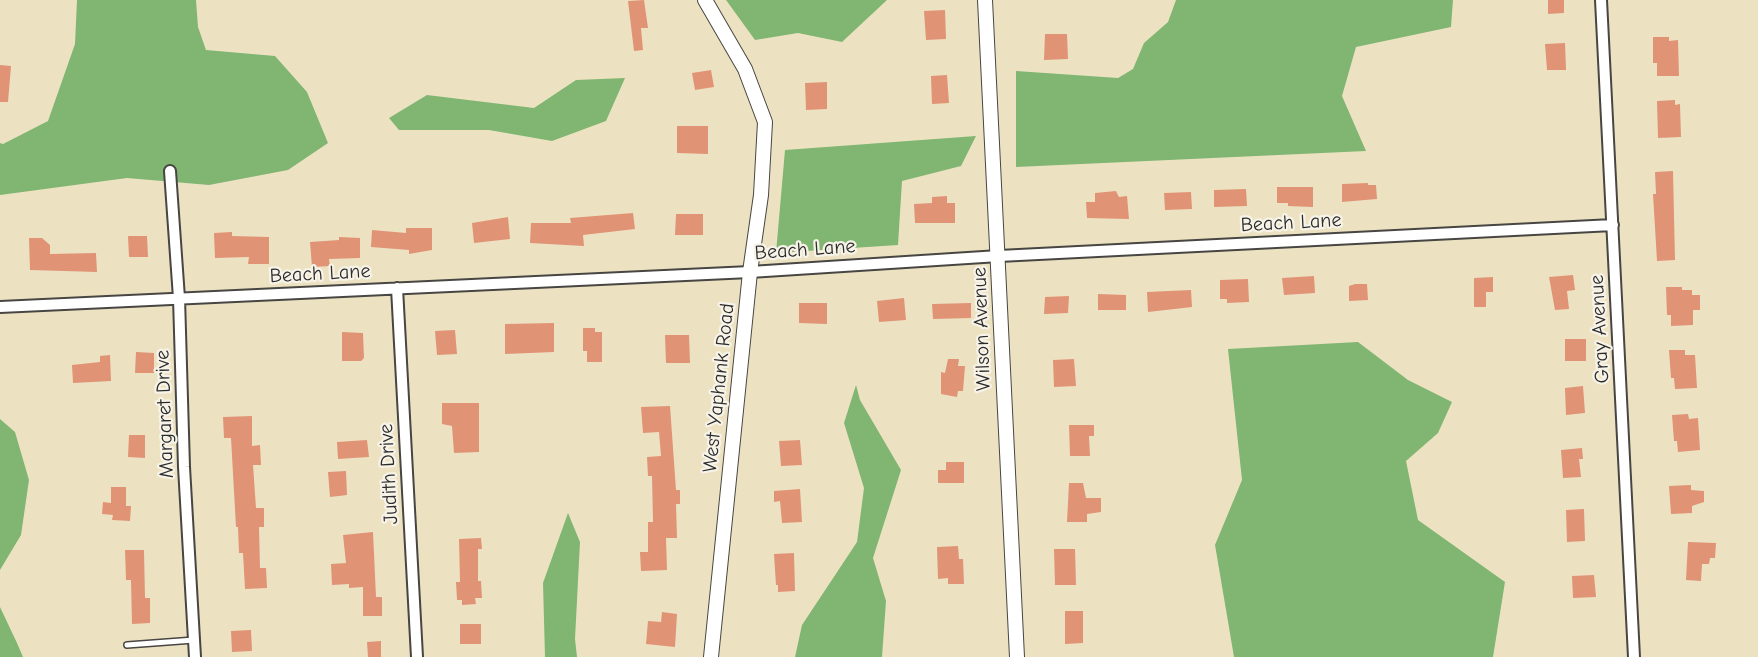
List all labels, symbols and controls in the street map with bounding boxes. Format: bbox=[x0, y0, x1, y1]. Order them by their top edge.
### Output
street label: Beach Lane bbox=[1240, 208, 1342, 238]
street label: Beach Lane bbox=[754, 235, 856, 265]
street label: Beach Lane bbox=[269, 259, 371, 289]
street label: Wilson Avenue bbox=[968, 267, 996, 391]
street label: Gray Avenue bbox=[1585, 274, 1615, 384]
street label: West Yaphank Road bbox=[698, 302, 740, 474]
street label: Margaret Drive bbox=[151, 349, 179, 479]
street label: Judith Drive bbox=[374, 423, 404, 525]

